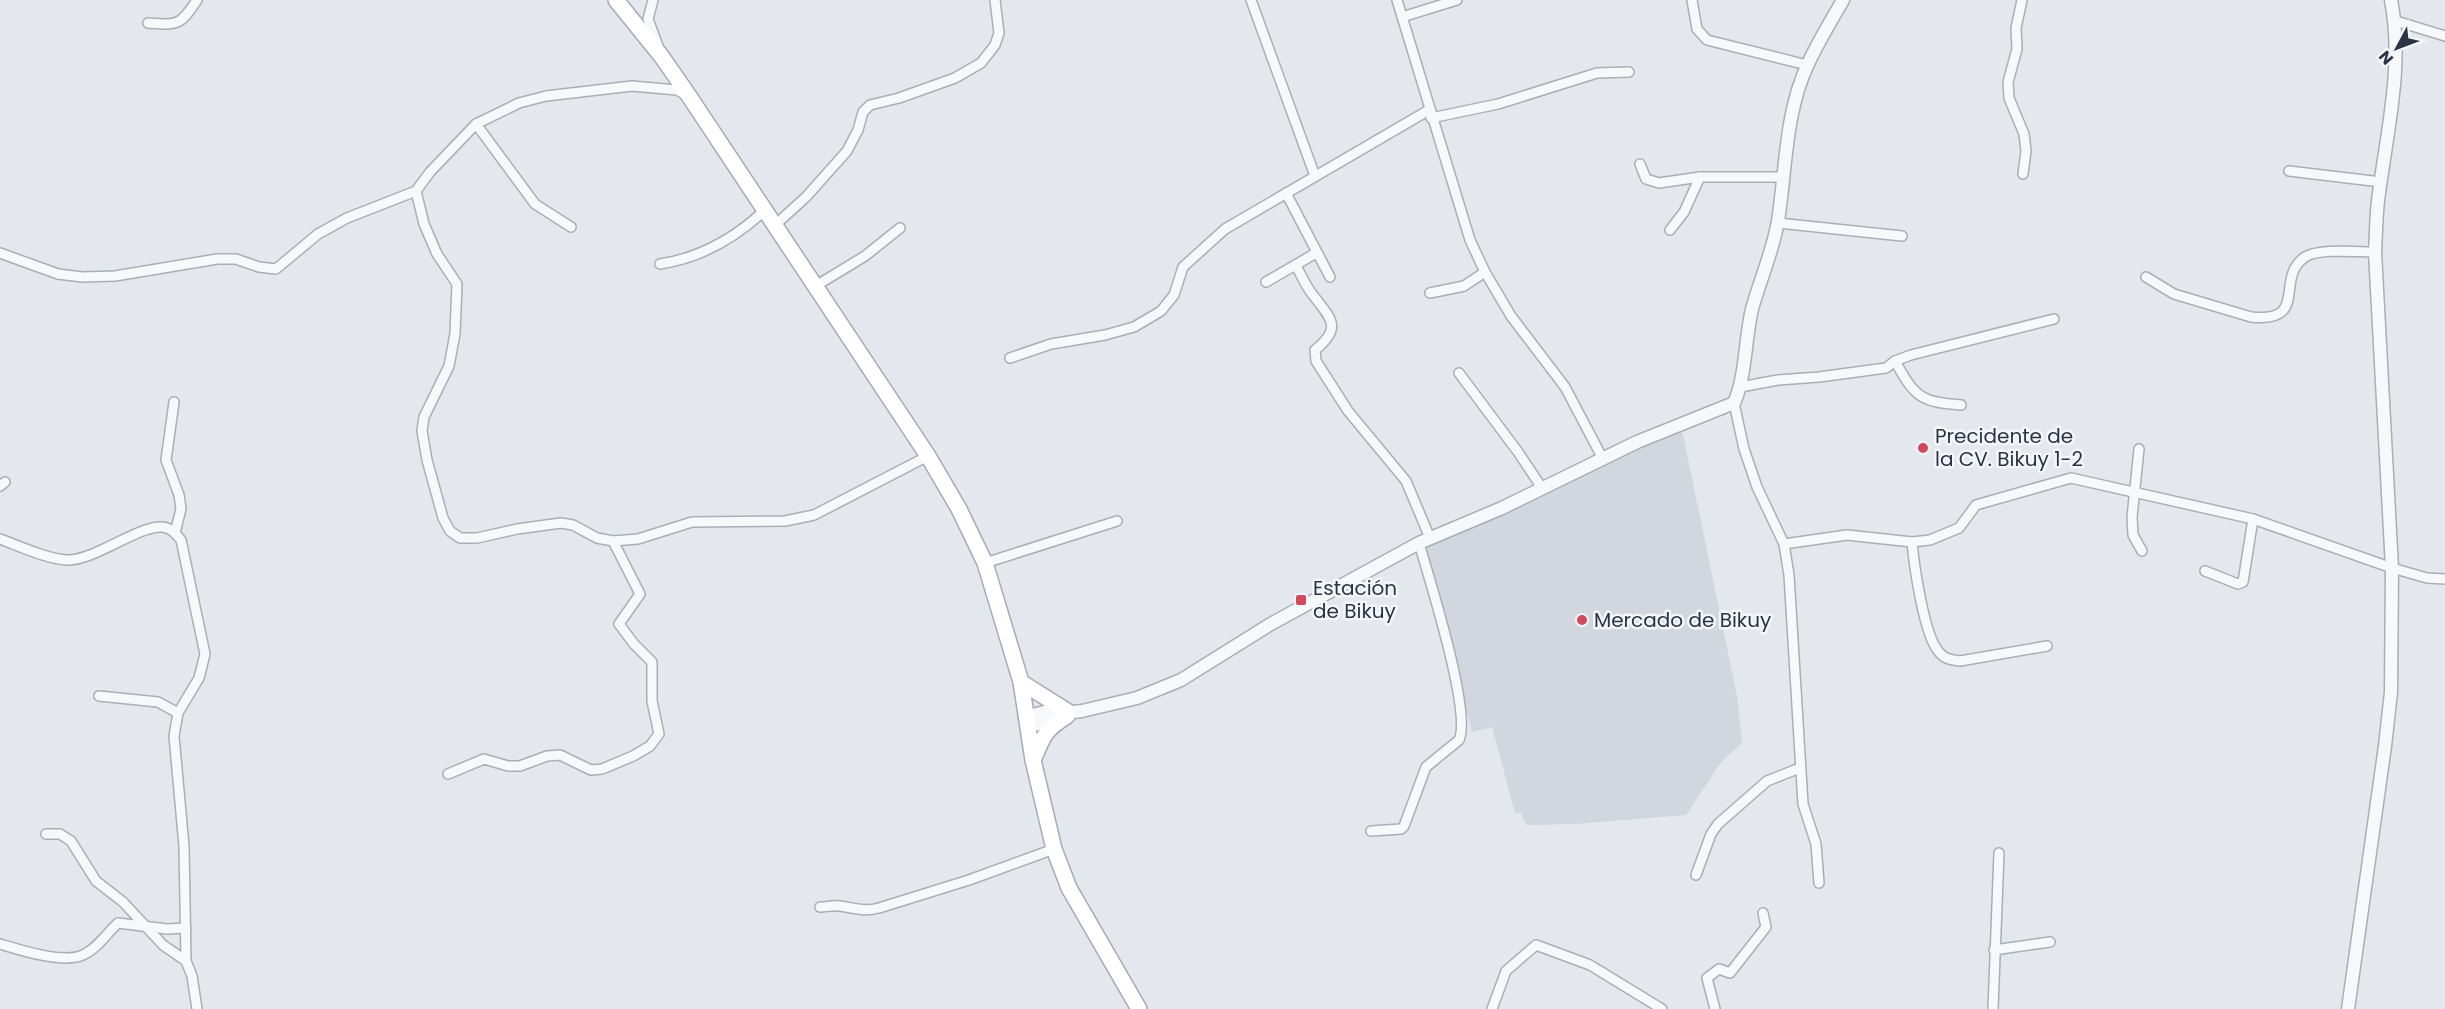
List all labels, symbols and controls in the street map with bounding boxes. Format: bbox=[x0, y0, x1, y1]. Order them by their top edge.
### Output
north arrow bbox=[2367, 18, 2427, 78]
text: N bbox=[2373, 45, 2399, 70]
place label: Precidente de la CV. Bikuy 1-2 bbox=[1935, 422, 2083, 473]
marker: Precidente de la CV. Bikuy 1-2 bbox=[1916, 441, 1930, 455]
place label: Estación de Bikuy bbox=[1313, 574, 1397, 625]
marker: Estación de Bikuy bbox=[1294, 593, 1308, 607]
place label: Mercado de Bikuy bbox=[1594, 606, 1771, 634]
marker: Mercado de Bikuy bbox=[1575, 613, 1589, 627]

